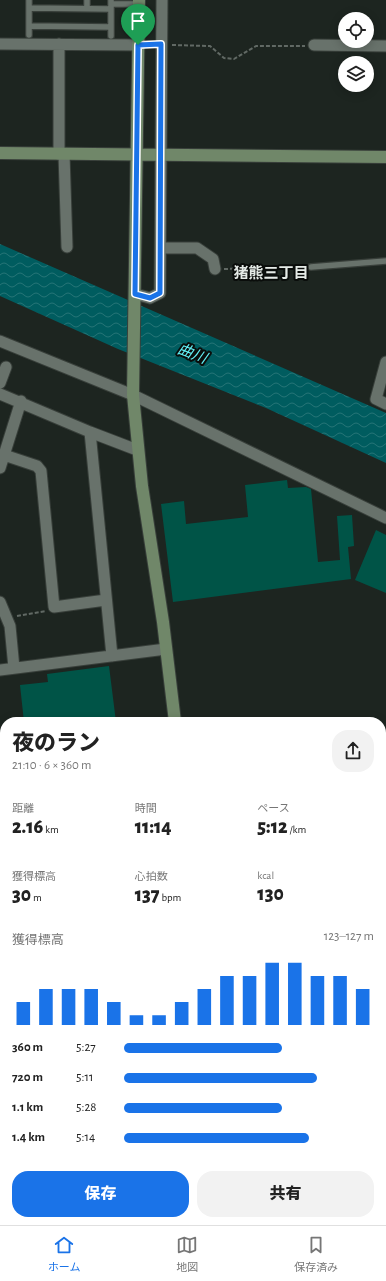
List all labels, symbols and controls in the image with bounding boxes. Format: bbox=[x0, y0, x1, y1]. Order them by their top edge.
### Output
pin bbox=[121, 4, 155, 45]
icon: arrive bbox=[127, 10, 149, 32]
map controls bbox=[338, 12, 374, 92]
button: locate bbox=[338, 12, 374, 48]
button: layers bbox=[338, 56, 374, 92]
district label: 猪熊三丁目 bbox=[233, 264, 309, 281]
water label: 曲川 bbox=[175, 341, 211, 367]
button: share bbox=[332, 730, 374, 772]
text: 夜のラン bbox=[12, 732, 100, 754]
text: 21:10 · 6 × 360 m bbox=[12, 759, 91, 772]
text: 距離 bbox=[12, 803, 34, 814]
text: 時間 bbox=[135, 803, 157, 814]
text: ペース bbox=[257, 803, 290, 814]
text: 2.16 bbox=[12, 817, 43, 837]
text: 11:14 bbox=[135, 817, 172, 837]
text: 5:12 bbox=[257, 817, 288, 837]
text: km bbox=[43, 824, 59, 835]
text: /km bbox=[288, 824, 306, 835]
text: kcal bbox=[257, 870, 274, 881]
text: 獲得標高 bbox=[12, 871, 56, 882]
text: 心拍数 bbox=[135, 871, 168, 882]
text: 130 bbox=[257, 884, 284, 904]
text: 30 bbox=[12, 885, 31, 905]
text: 137 bbox=[135, 885, 160, 905]
text: m bbox=[31, 892, 42, 903]
text: bpm bbox=[160, 892, 181, 903]
text: 123–127 m bbox=[324, 930, 374, 943]
text: 獲得標高 bbox=[12, 934, 64, 947]
text: 360 m bbox=[12, 1041, 43, 1054]
text: 5:27 bbox=[76, 1041, 96, 1054]
text: 720 m bbox=[12, 1071, 43, 1084]
text: 5:11 bbox=[76, 1071, 93, 1084]
text: 1.1 km bbox=[12, 1101, 43, 1114]
text: 5:28 bbox=[76, 1101, 97, 1114]
text: 1.4 km bbox=[12, 1131, 45, 1144]
text: 5:14 bbox=[76, 1131, 95, 1144]
button: 保存 bbox=[12, 1171, 189, 1217]
button: 共有 bbox=[197, 1171, 374, 1217]
tab: ホーム bbox=[48, 1234, 81, 1274]
tab: 地図 bbox=[176, 1234, 198, 1274]
tab: 保存済み bbox=[294, 1234, 338, 1274]

